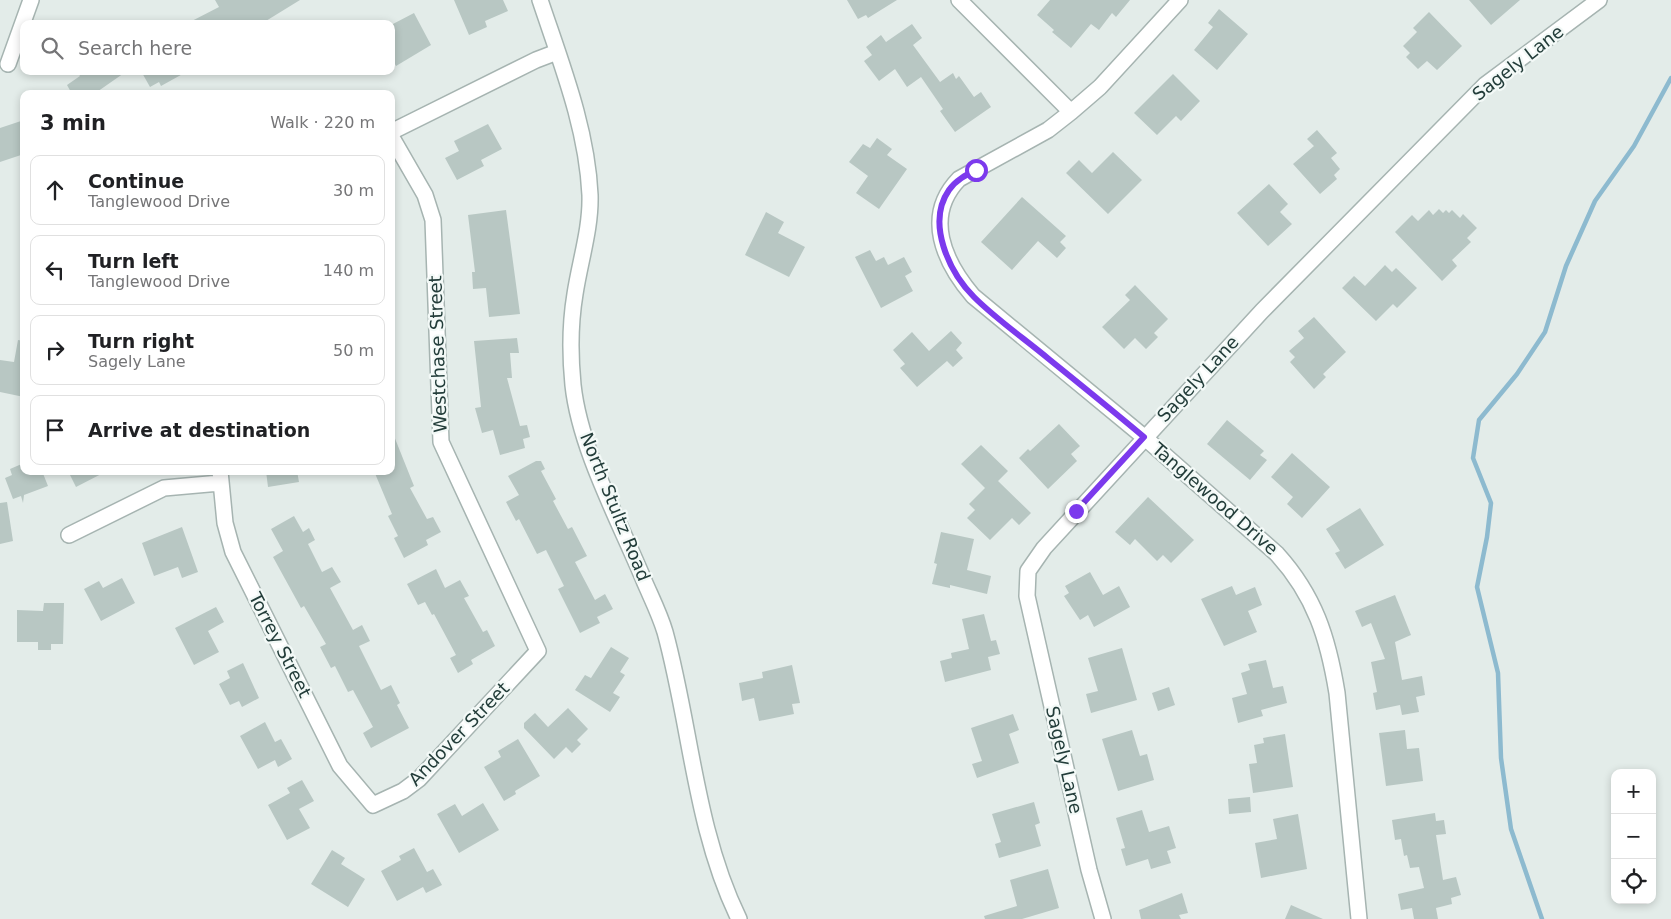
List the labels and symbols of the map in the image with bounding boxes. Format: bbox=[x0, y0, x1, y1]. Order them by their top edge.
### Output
street label: Sagely Lane bbox=[1468, 21, 1567, 105]
route start bbox=[965, 159, 988, 182]
street label: Westchase Street bbox=[424, 275, 451, 433]
street label: Sagely Lane bbox=[1152, 331, 1243, 426]
street label: North Stultz Road bbox=[576, 429, 655, 584]
street label: Tanglewood Drive bbox=[1147, 438, 1283, 559]
route end bbox=[1065, 500, 1088, 523]
street label: Torrey Street bbox=[244, 588, 316, 701]
street label: Andover Street bbox=[404, 678, 513, 790]
street label: Sagely Lane bbox=[1042, 704, 1087, 816]

